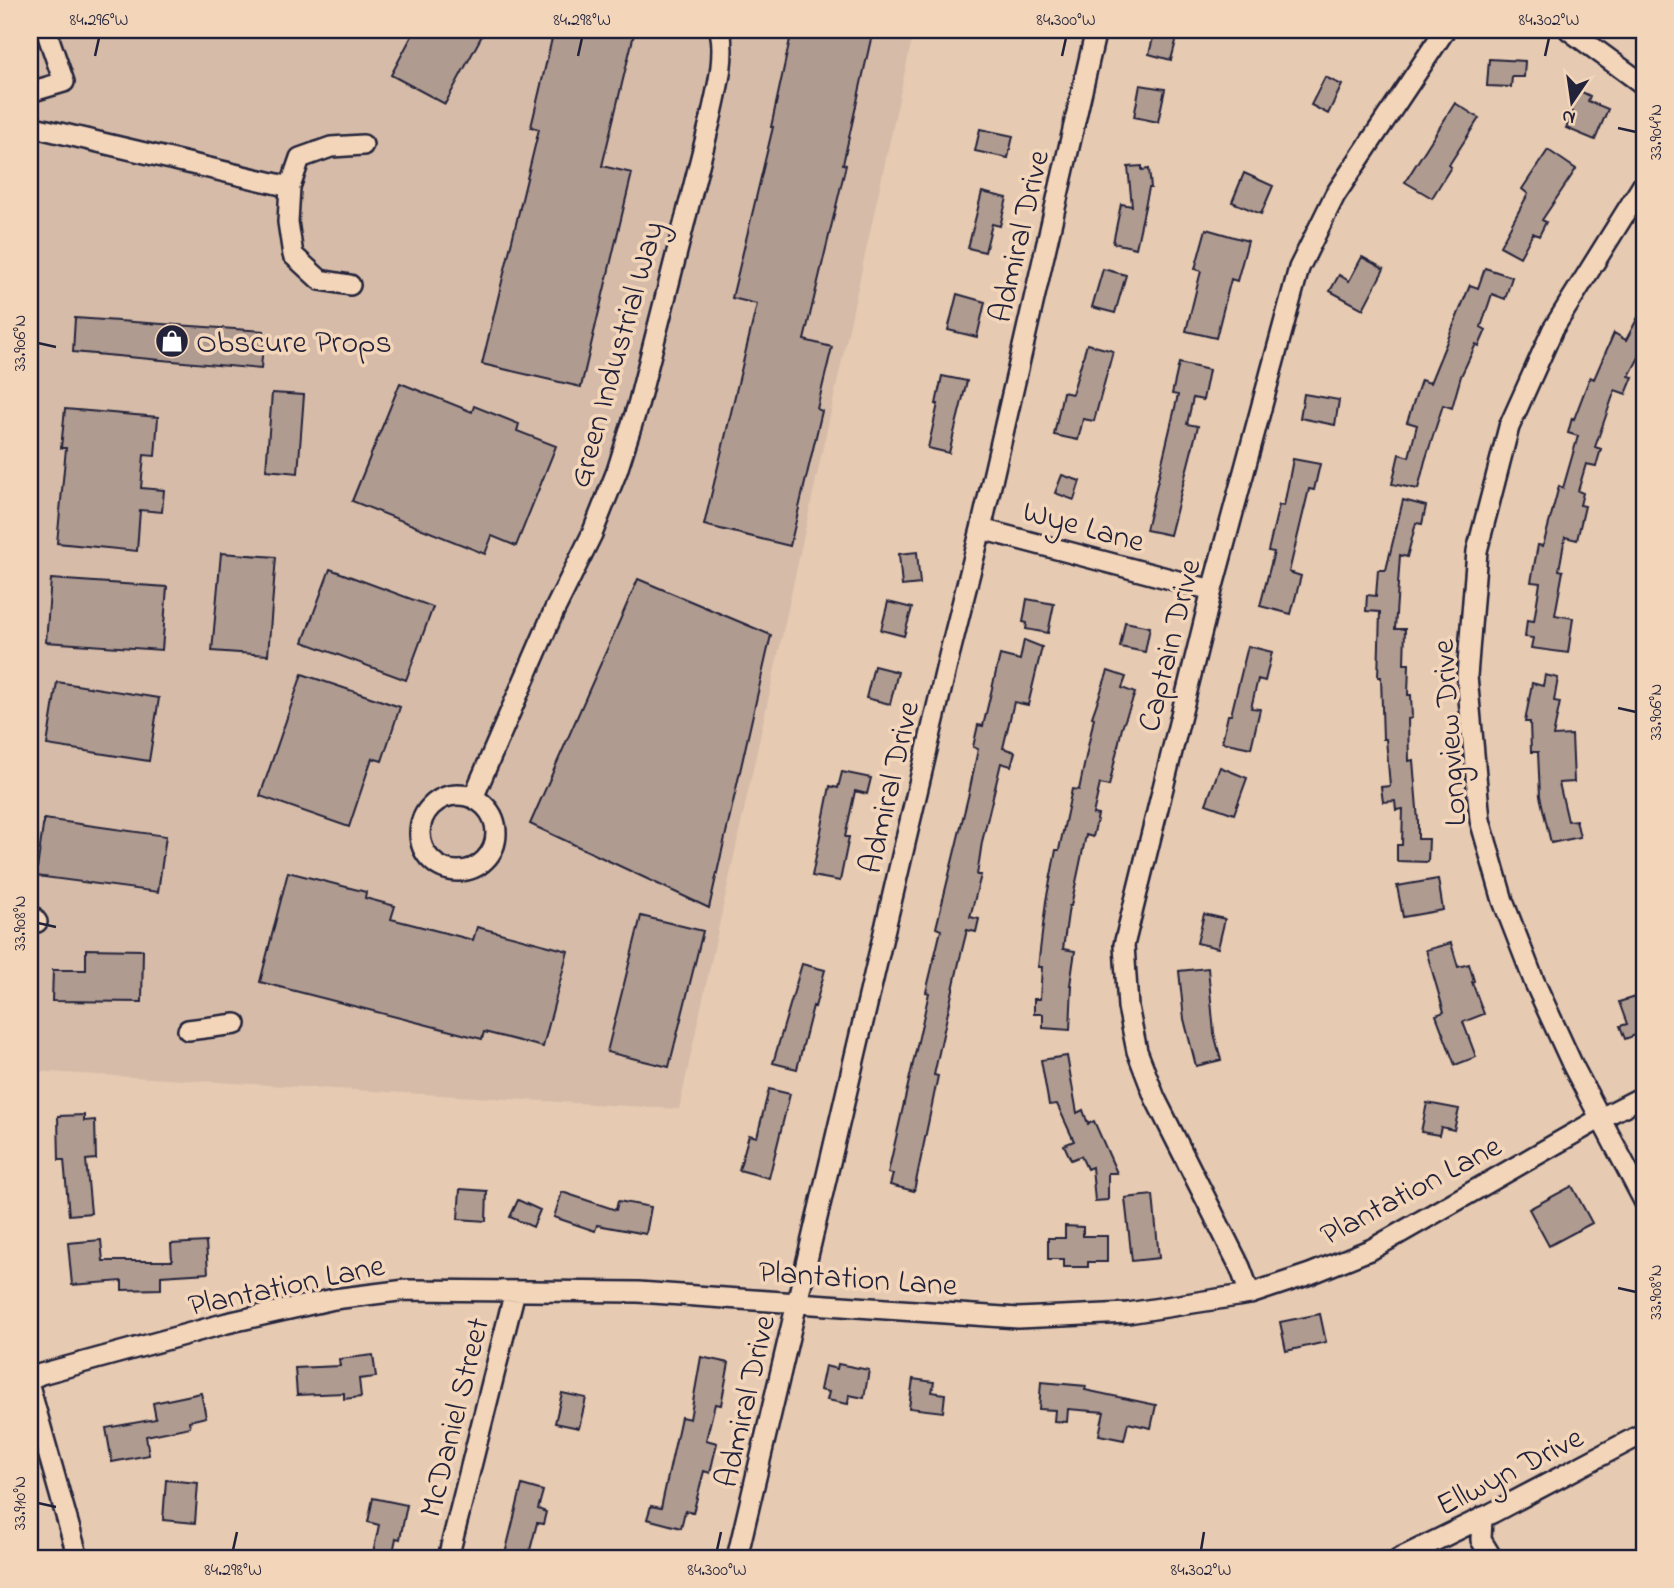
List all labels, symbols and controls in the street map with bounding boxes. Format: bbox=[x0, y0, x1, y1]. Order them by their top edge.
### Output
text: 84.296°W bbox=[70, 8, 128, 34]
text: 84.298°W bbox=[553, 8, 611, 34]
text: 84.300°W bbox=[1036, 8, 1096, 34]
text: 84.302°W bbox=[1519, 8, 1579, 34]
north arrow bbox=[1538, 66, 1608, 136]
text: N bbox=[1559, 101, 1578, 131]
text: 33.904°N bbox=[1644, 104, 1670, 160]
street label: Admiral Drive bbox=[979, 145, 1064, 328]
street label: Green Industrial Way bbox=[558, 216, 679, 494]
text: 33.906°N bbox=[8, 315, 34, 371]
place label: Obscure Props bbox=[196, 321, 392, 368]
shop icon: Obscure Props bbox=[153, 322, 191, 360]
street label: Wye Lane bbox=[1017, 490, 1150, 567]
street label: Captain Drive bbox=[1127, 554, 1216, 737]
street label: Longview Drive bbox=[1421, 637, 1481, 828]
text: 33.906°N bbox=[1644, 684, 1670, 740]
street label: Admiral Drive bbox=[849, 696, 934, 879]
text: 33.908°N bbox=[8, 895, 34, 951]
street label: Plantation Lane bbox=[1313, 1124, 1511, 1260]
street label: Plantation Lane bbox=[184, 1244, 390, 1331]
street label: Plantation Lane bbox=[757, 1250, 959, 1311]
text: 33.908°N bbox=[1644, 1264, 1670, 1320]
street label: Admiral Drive bbox=[705, 1310, 790, 1493]
street label: McDaniel Street bbox=[409, 1313, 504, 1523]
street label: Ellwyn Drive bbox=[1429, 1416, 1593, 1530]
text: 33.910°N bbox=[8, 1476, 34, 1530]
text: 84.298°W bbox=[204, 1558, 262, 1584]
text: 84.300°W bbox=[687, 1558, 747, 1584]
text: 84.302°W bbox=[1171, 1558, 1231, 1584]

